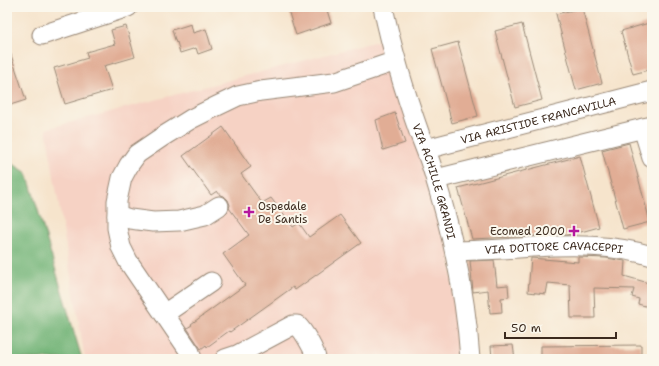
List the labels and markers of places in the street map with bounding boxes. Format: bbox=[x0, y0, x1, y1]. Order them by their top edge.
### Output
place label: Ospedale De Santis bbox=[258, 199, 307, 227]
marker: Ospedale De Santis bbox=[243, 206, 255, 218]
place label: Ecomed 2000 bbox=[490, 224, 565, 239]
marker: Ecomed 2000 bbox=[568, 225, 580, 237]

